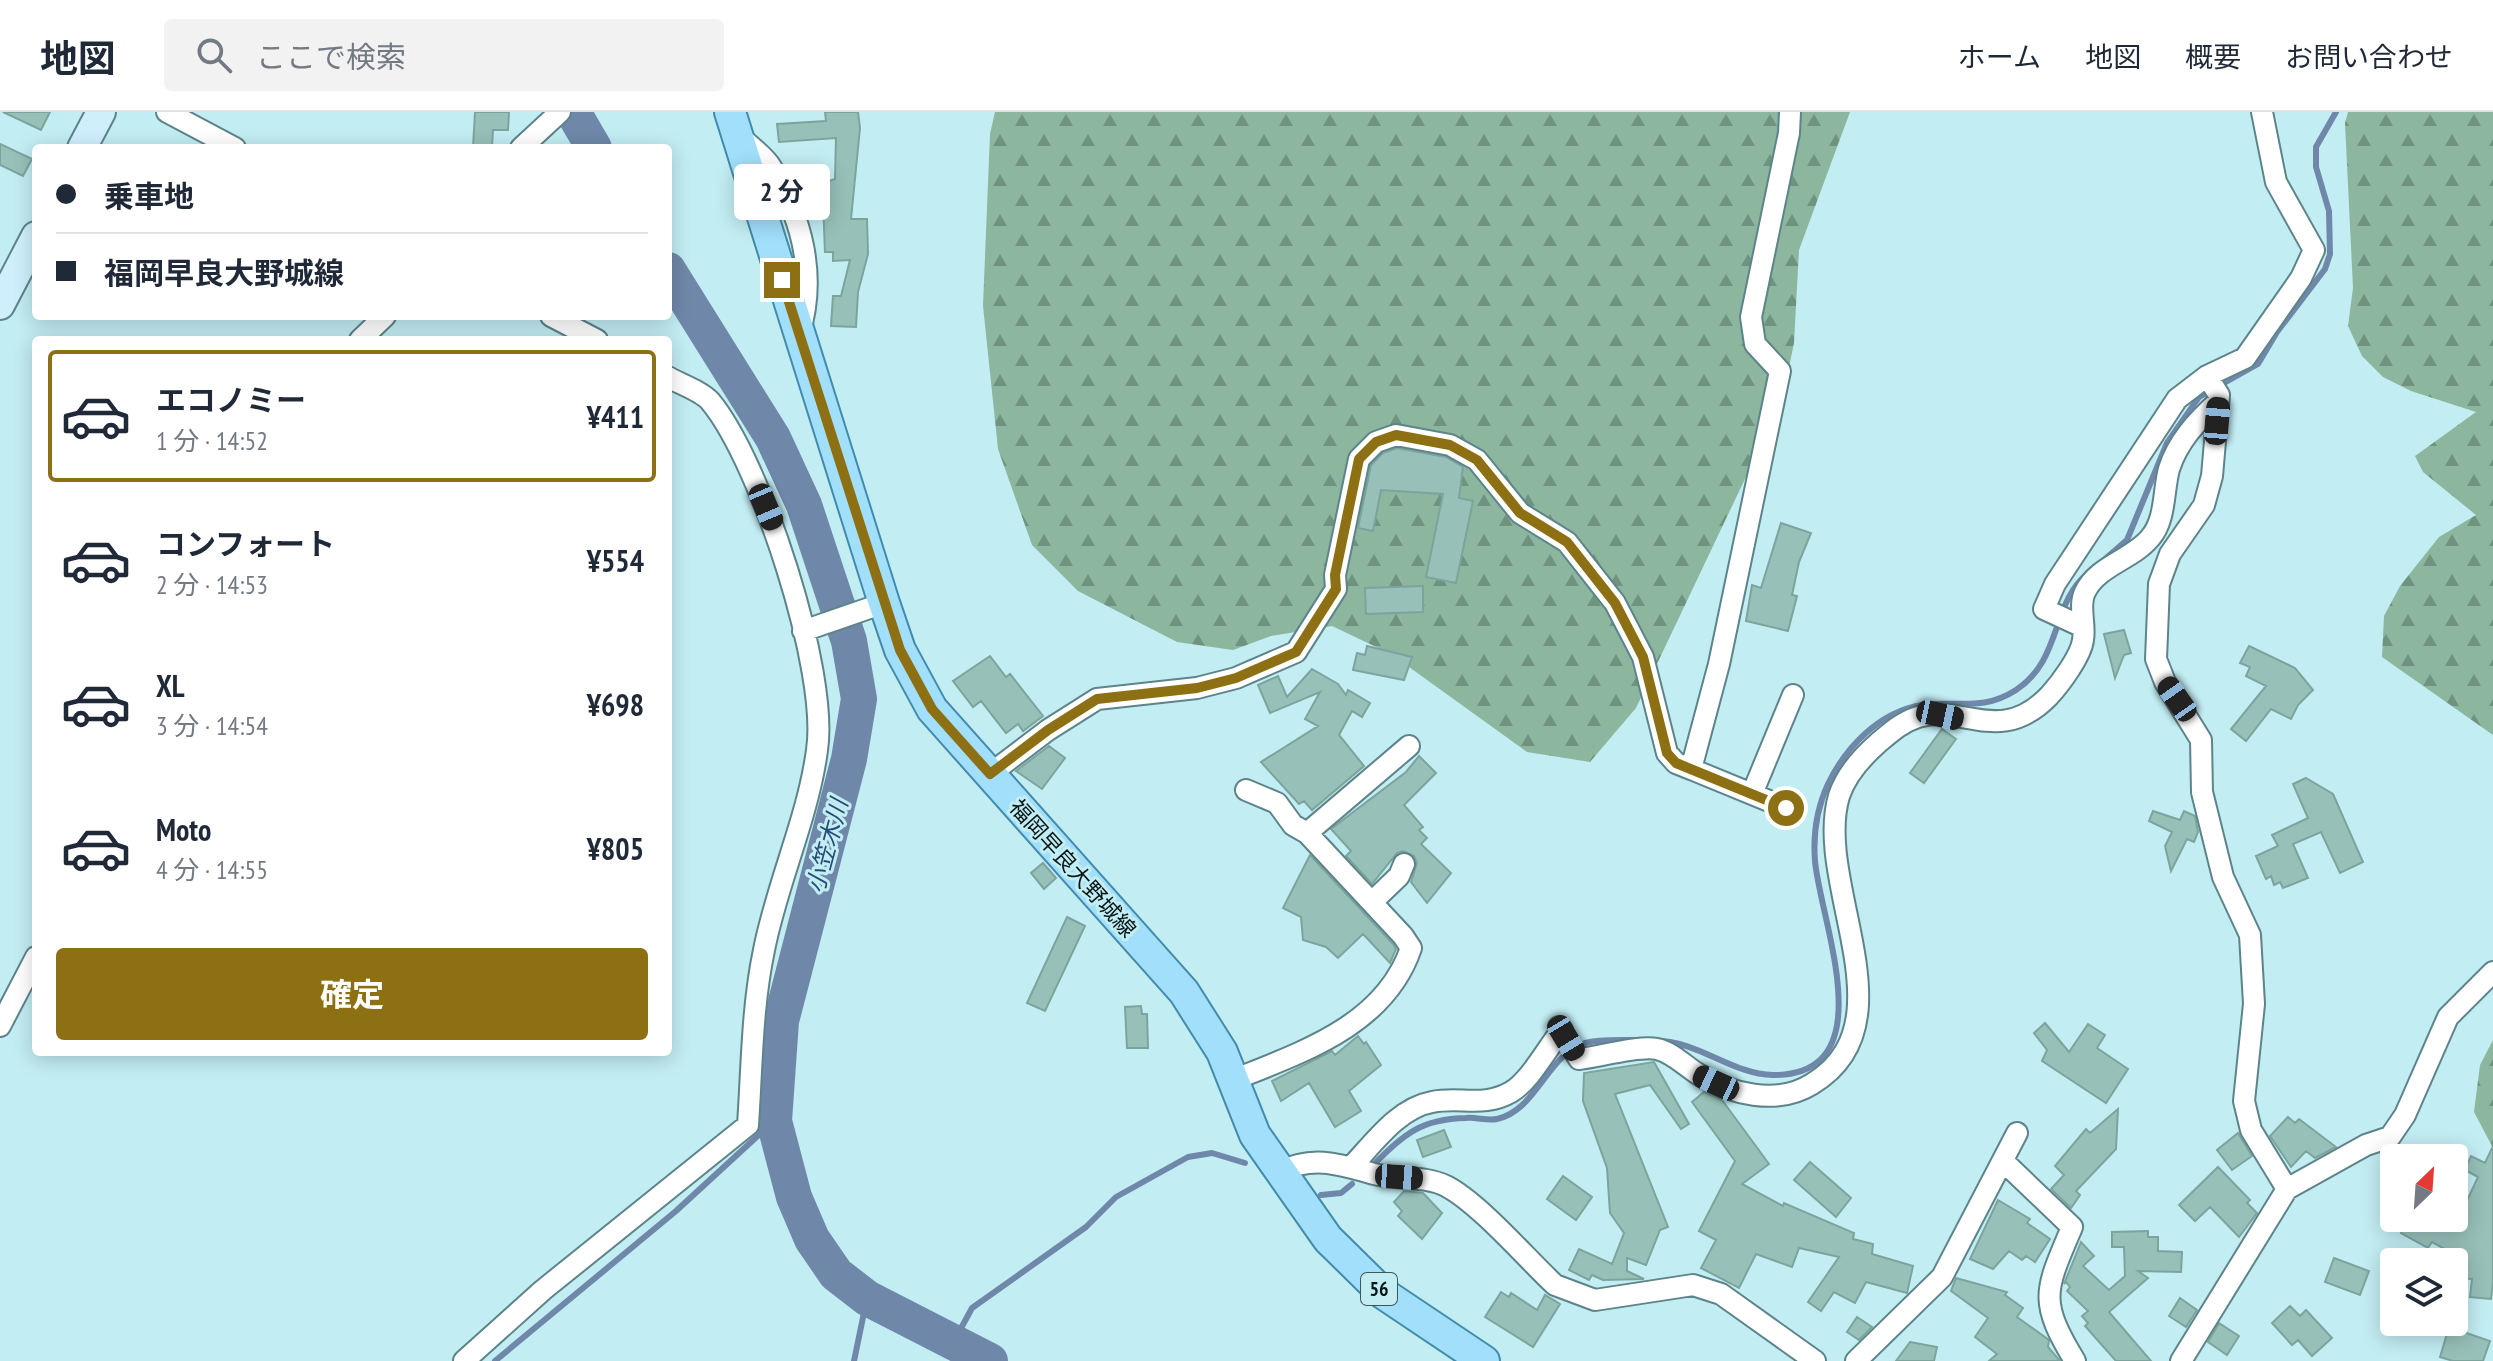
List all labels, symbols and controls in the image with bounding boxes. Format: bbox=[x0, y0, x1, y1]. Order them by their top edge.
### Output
search box bbox=[164, 19, 724, 91]
text: 地図 bbox=[40, 33, 116, 82]
icon: search bbox=[192, 33, 236, 77]
text: ここで検索 bbox=[256, 37, 406, 76]
text: ホーム bbox=[1958, 38, 2041, 75]
text: 地図 bbox=[2085, 38, 2141, 75]
text: 概要 bbox=[2185, 38, 2241, 75]
text: お問い合わせ bbox=[2285, 38, 2453, 75]
callout: 2 分 bbox=[734, 164, 830, 220]
text: 2 分 bbox=[760, 175, 804, 208]
text: 乗車地 bbox=[104, 176, 194, 215]
text: 福岡早良大野城線 bbox=[104, 253, 344, 292]
route end bbox=[764, 262, 800, 298]
icon: car bbox=[60, 380, 132, 452]
text: エコノミー bbox=[156, 380, 306, 419]
car bbox=[2203, 396, 2231, 446]
text: ¥411 bbox=[587, 397, 644, 436]
text: 1 分 · 14:52 bbox=[156, 424, 268, 457]
car bbox=[746, 480, 786, 534]
icon: car bbox=[60, 524, 132, 596]
text: コンフォート bbox=[156, 524, 335, 563]
text: ¥554 bbox=[587, 541, 644, 580]
text: 2 分 · 14:53 bbox=[156, 568, 268, 601]
text: XL bbox=[156, 666, 185, 705]
icon: car bbox=[60, 668, 132, 740]
car bbox=[2153, 672, 2201, 726]
text: ¥698 bbox=[587, 685, 644, 724]
car bbox=[1914, 698, 1966, 732]
text: 3 分 · 14:54 bbox=[156, 709, 268, 742]
route start bbox=[1768, 790, 1804, 826]
water label: 小笠木川 bbox=[800, 793, 855, 896]
street label: 福岡早良大野城線 bbox=[1004, 793, 1142, 943]
text: Moto bbox=[156, 810, 211, 849]
icon: car bbox=[60, 812, 132, 884]
text: ¥805 bbox=[587, 829, 644, 868]
text: 4 分 · 14:55 bbox=[156, 853, 268, 886]
button: 確定 bbox=[56, 948, 648, 1040]
car bbox=[1543, 1011, 1589, 1065]
car bbox=[1689, 1062, 1743, 1104]
north arrow bbox=[2380, 1144, 2468, 1232]
map controls bbox=[2380, 1144, 2468, 1336]
car bbox=[1374, 1163, 1424, 1191]
button: layers bbox=[2380, 1248, 2468, 1336]
road number: 56 bbox=[1361, 1273, 1397, 1305]

